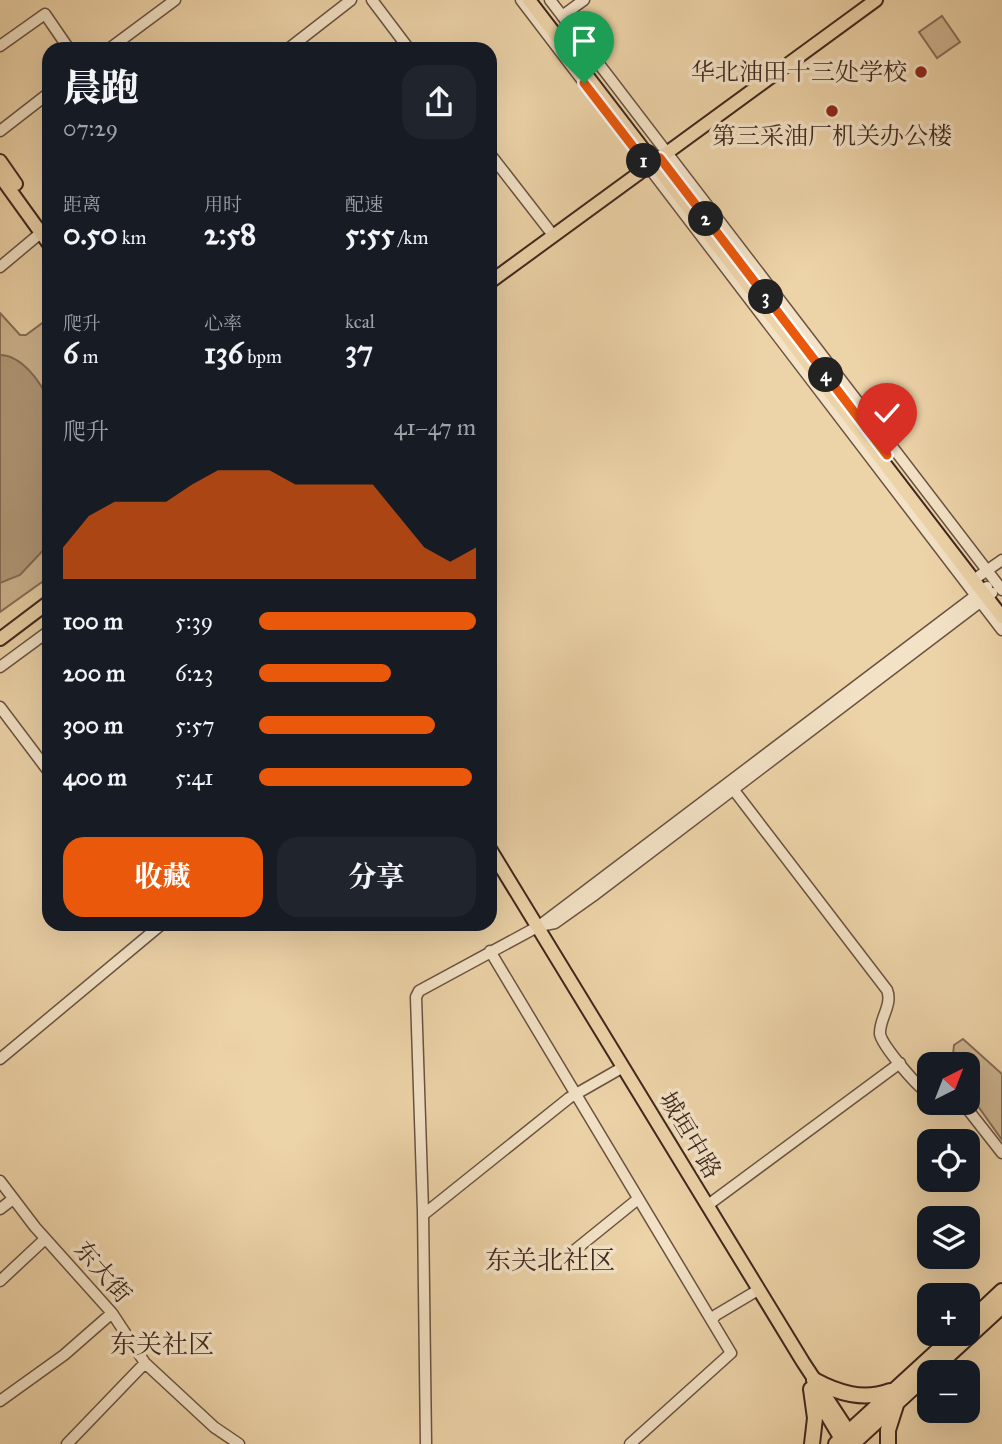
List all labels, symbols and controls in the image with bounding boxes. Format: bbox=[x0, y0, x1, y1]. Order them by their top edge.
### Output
pin bbox=[554, 11, 614, 83]
icon: arrive bbox=[565, 22, 603, 60]
place label: 华北油田十三处学校 bbox=[691, 57, 907, 87]
marker: 华北油田十三处学校 bbox=[913, 64, 929, 80]
text: 晨跑 bbox=[63, 65, 139, 111]
button: share bbox=[402, 65, 476, 139]
marker: 第三采油厂机关办公楼 bbox=[824, 103, 840, 119]
text: 07:29 bbox=[63, 114, 118, 142]
place label: 第三采油厂机关办公楼 bbox=[712, 121, 952, 151]
pin: 1 bbox=[626, 144, 662, 178]
text: 1 bbox=[640, 149, 647, 172]
text: 距离 bbox=[63, 193, 101, 216]
text: 用时 bbox=[204, 193, 242, 216]
text: 配速 bbox=[345, 193, 383, 216]
pin: 2 bbox=[688, 202, 724, 236]
text: 2 bbox=[701, 207, 710, 230]
text: 0.50 bbox=[63, 216, 118, 252]
text: 2:58 bbox=[204, 216, 256, 252]
text: 5:55 bbox=[345, 216, 394, 252]
text: km bbox=[118, 226, 147, 249]
text: /km bbox=[394, 226, 428, 249]
pin: 3 bbox=[748, 280, 784, 314]
text: 3 bbox=[762, 285, 769, 308]
text: kcal bbox=[345, 310, 375, 333]
text: 爬升 bbox=[63, 312, 101, 335]
text: 心率 bbox=[204, 312, 242, 335]
text: 37 bbox=[345, 333, 373, 369]
text: 6 bbox=[63, 335, 78, 371]
text: 136 bbox=[204, 335, 243, 371]
text: m bbox=[78, 345, 98, 368]
text: bpm bbox=[243, 345, 282, 368]
pin: 4 bbox=[808, 358, 844, 392]
text: 4 bbox=[820, 363, 831, 386]
pin bbox=[857, 383, 917, 455]
icon: check bbox=[868, 394, 906, 432]
text: 41–47 m bbox=[394, 413, 476, 441]
text: 爬升 bbox=[63, 417, 109, 445]
text: 100 m bbox=[63, 607, 123, 635]
text: 5:39 bbox=[175, 607, 213, 635]
text: 200 m bbox=[63, 659, 125, 687]
text: 6:23 bbox=[175, 659, 213, 687]
text: 300 m bbox=[63, 711, 123, 739]
text: 5:57 bbox=[175, 711, 214, 739]
text: 400 m bbox=[63, 763, 127, 791]
text: 5:41 bbox=[175, 763, 213, 791]
button: 收藏 bbox=[63, 837, 263, 917]
button: 分享 bbox=[277, 837, 476, 917]
north arrow bbox=[917, 1052, 980, 1115]
map controls bbox=[917, 1052, 980, 1423]
street label: 城垣中路 bbox=[652, 1086, 728, 1184]
button: locate bbox=[917, 1129, 980, 1192]
button: layers bbox=[917, 1206, 980, 1269]
street label: 东大街 bbox=[68, 1235, 138, 1309]
district label: 东关北社区 bbox=[485, 1244, 615, 1276]
button: + bbox=[917, 1283, 980, 1346]
district label: 东关社区 bbox=[110, 1328, 214, 1360]
button: − bbox=[917, 1360, 980, 1423]

